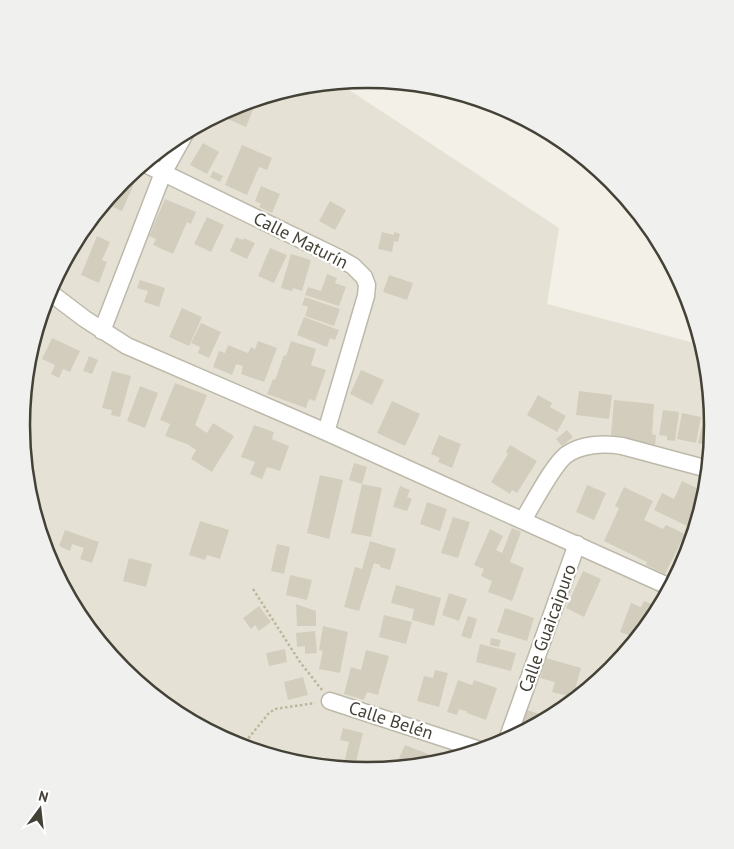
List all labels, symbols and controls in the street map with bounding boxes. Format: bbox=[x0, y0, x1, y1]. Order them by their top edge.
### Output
street label: Calle Maturín bbox=[250, 206, 352, 274]
street label: Calle Guaicaipuro bbox=[513, 561, 581, 695]
street label: Calle Belén bbox=[346, 696, 436, 744]
north arrow bbox=[15, 784, 65, 834]
text: N bbox=[37, 787, 50, 806]

